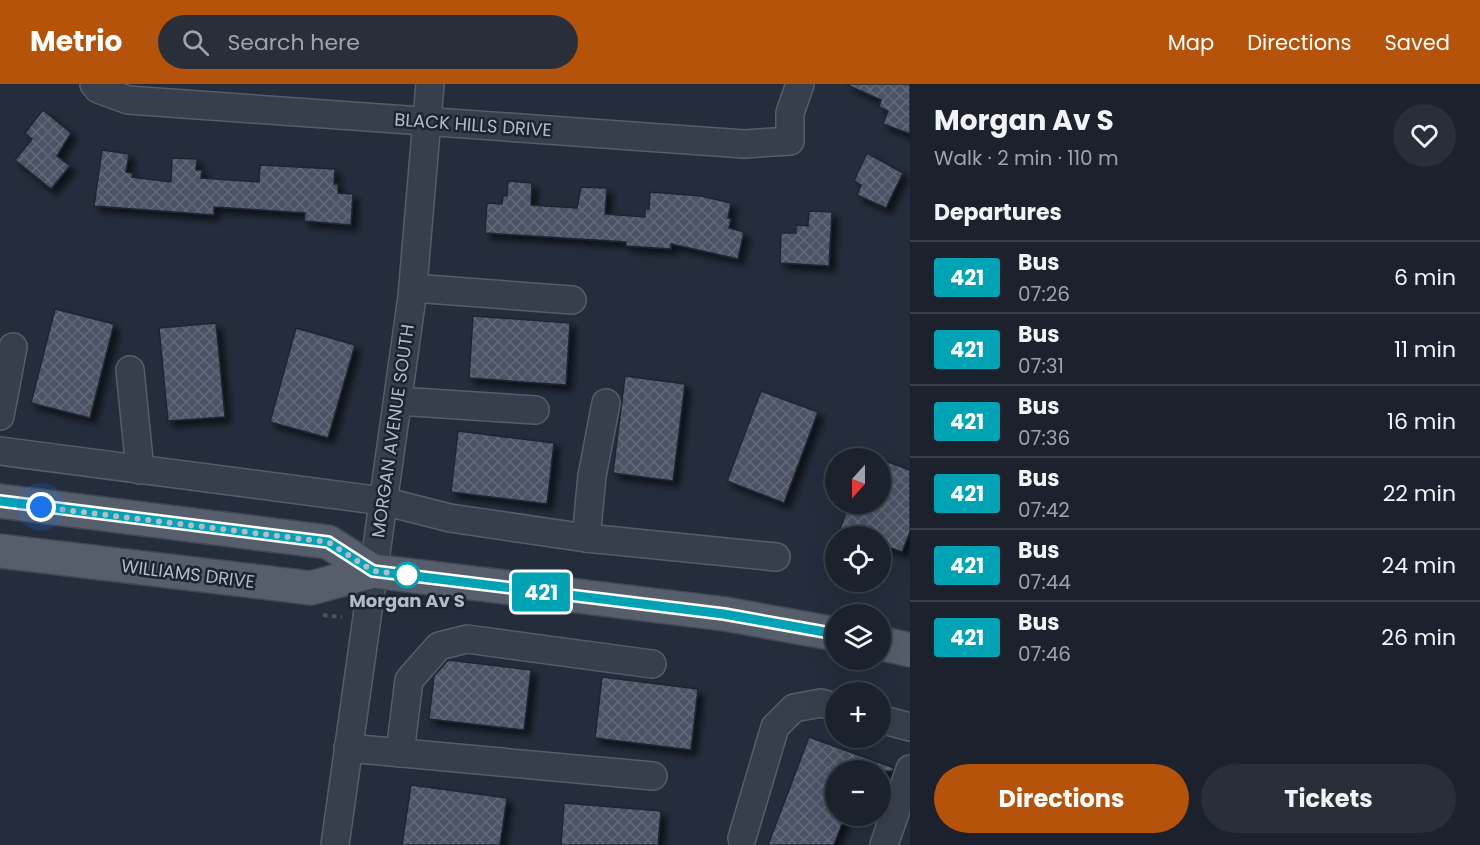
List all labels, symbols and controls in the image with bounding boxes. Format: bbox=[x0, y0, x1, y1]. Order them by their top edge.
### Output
search box bbox=[158, 15, 578, 69]
text: Metrio bbox=[30, 22, 122, 61]
icon: search bbox=[179, 26, 212, 59]
text: Search here bbox=[227, 27, 360, 58]
text: Map bbox=[1168, 28, 1214, 57]
text: Directions bbox=[1247, 28, 1351, 57]
text: Saved bbox=[1384, 28, 1450, 57]
text: Morgan Av S bbox=[934, 101, 1114, 140]
button: heart bbox=[1393, 104, 1456, 167]
street label: BLACK HILLS DRIVE bbox=[393, 107, 553, 142]
text: Walk · 2 min · 110 m bbox=[934, 144, 1119, 172]
text: Departures bbox=[934, 197, 1062, 228]
text: Bus bbox=[1018, 247, 1060, 278]
text: 6 min bbox=[1394, 262, 1456, 293]
text: 421 bbox=[950, 263, 984, 292]
text: 07:26 bbox=[1018, 280, 1070, 308]
text: Bus bbox=[1018, 319, 1060, 350]
street label: MORGAN AVENUE SOUTH bbox=[365, 322, 420, 539]
text: 11 min bbox=[1394, 334, 1456, 365]
text: 421 bbox=[950, 335, 984, 364]
text: 07:31 bbox=[1018, 352, 1064, 380]
text: Bus bbox=[1018, 391, 1060, 422]
text: 16 min bbox=[1387, 406, 1456, 437]
text: 421 bbox=[950, 407, 984, 436]
text: 07:36 bbox=[1018, 424, 1070, 452]
north arrow bbox=[825, 448, 891, 514]
map controls bbox=[825, 448, 891, 826]
text: Bus bbox=[1018, 463, 1060, 494]
text: 22 min bbox=[1383, 478, 1456, 509]
text: 421 bbox=[950, 479, 984, 508]
your location bbox=[26, 492, 56, 522]
text: 07:42 bbox=[1018, 496, 1070, 524]
button: locate bbox=[825, 526, 891, 592]
text: Bus bbox=[1018, 535, 1060, 566]
text: 24 min bbox=[1381, 550, 1456, 581]
text: 421 bbox=[950, 551, 984, 580]
street label: WILLIAMS DRIVE bbox=[120, 553, 256, 594]
marker: Morgan Av S bbox=[394, 562, 420, 588]
text: 07:44 bbox=[1018, 568, 1071, 596]
line badge: 421 bbox=[506, 572, 576, 612]
text: 421 bbox=[524, 578, 558, 607]
place label: Morgan Av S bbox=[349, 588, 465, 613]
button: layers bbox=[825, 604, 891, 670]
text: Bus bbox=[1018, 607, 1060, 638]
text: 26 min bbox=[1381, 622, 1456, 653]
text: 421 bbox=[950, 623, 984, 652]
text: 07:46 bbox=[1018, 640, 1071, 668]
button: + bbox=[825, 682, 891, 748]
button: − bbox=[825, 760, 891, 826]
button: Directions bbox=[934, 764, 1189, 833]
button: Tickets bbox=[1201, 764, 1456, 833]

